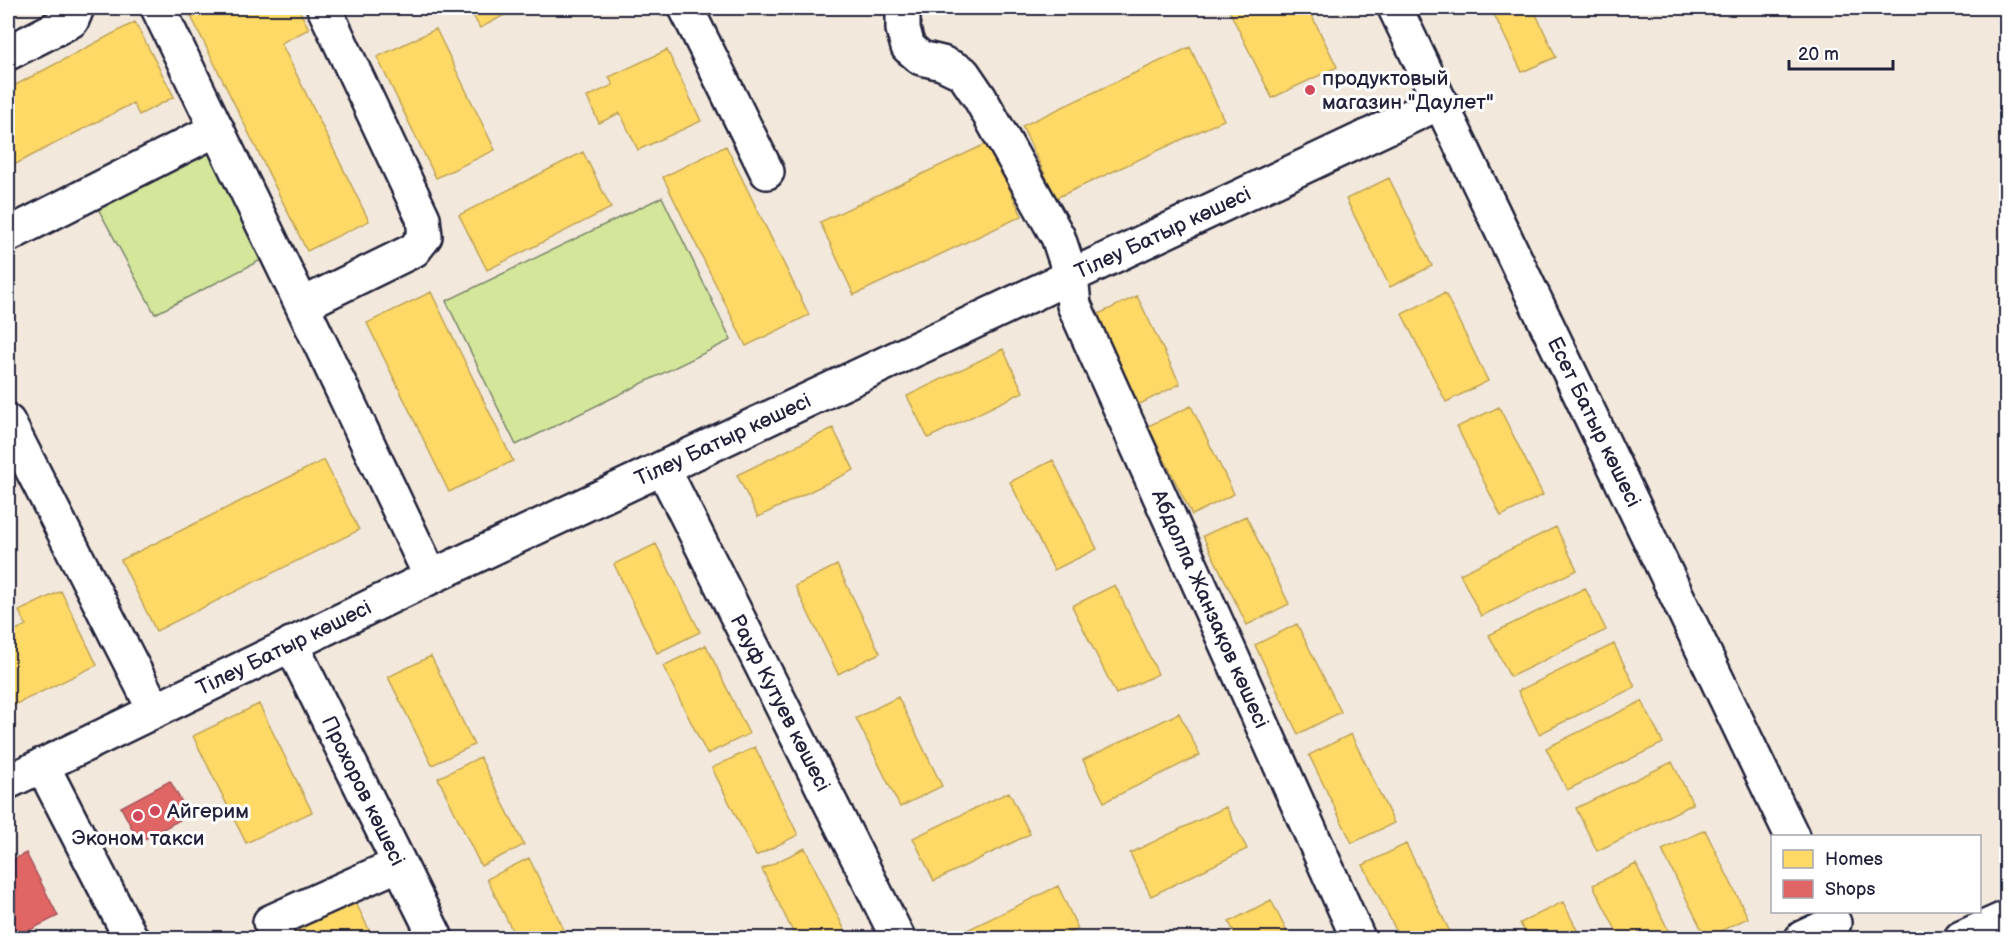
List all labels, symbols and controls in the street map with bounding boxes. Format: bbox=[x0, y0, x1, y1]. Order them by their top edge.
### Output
scale bar bbox=[1789, 33, 1892, 71]
text: 20 m bbox=[1798, 44, 1839, 65]
place label: продуктовый магазин "Даулет" bbox=[1322, 66, 1494, 115]
marker: продуктовый магазин "Даулет" bbox=[1303, 83, 1317, 97]
street label: Тілеу Батыр көшесі bbox=[1071, 181, 1255, 285]
street label: Есет Батыр көшесі bbox=[1542, 333, 1646, 511]
street label: Тілеу Батыр көшесі bbox=[631, 388, 815, 492]
street label: Абдолла Жанзақов көшесі bbox=[1146, 485, 1274, 732]
street label: Тілеу Батыр көшесі bbox=[192, 595, 376, 701]
street label: Рауф Кутуев көшесі bbox=[724, 610, 836, 796]
street label: Прохоров көшесі bbox=[316, 712, 410, 870]
place label: Айгерим bbox=[166, 799, 249, 824]
marker: Айгерим bbox=[148, 804, 162, 818]
marker: Эконом такси bbox=[131, 809, 145, 823]
place label: Эконом такси bbox=[72, 826, 204, 851]
legend bbox=[1771, 835, 1981, 913]
text: Homes bbox=[1825, 849, 1883, 870]
text: Shops bbox=[1825, 879, 1876, 900]

